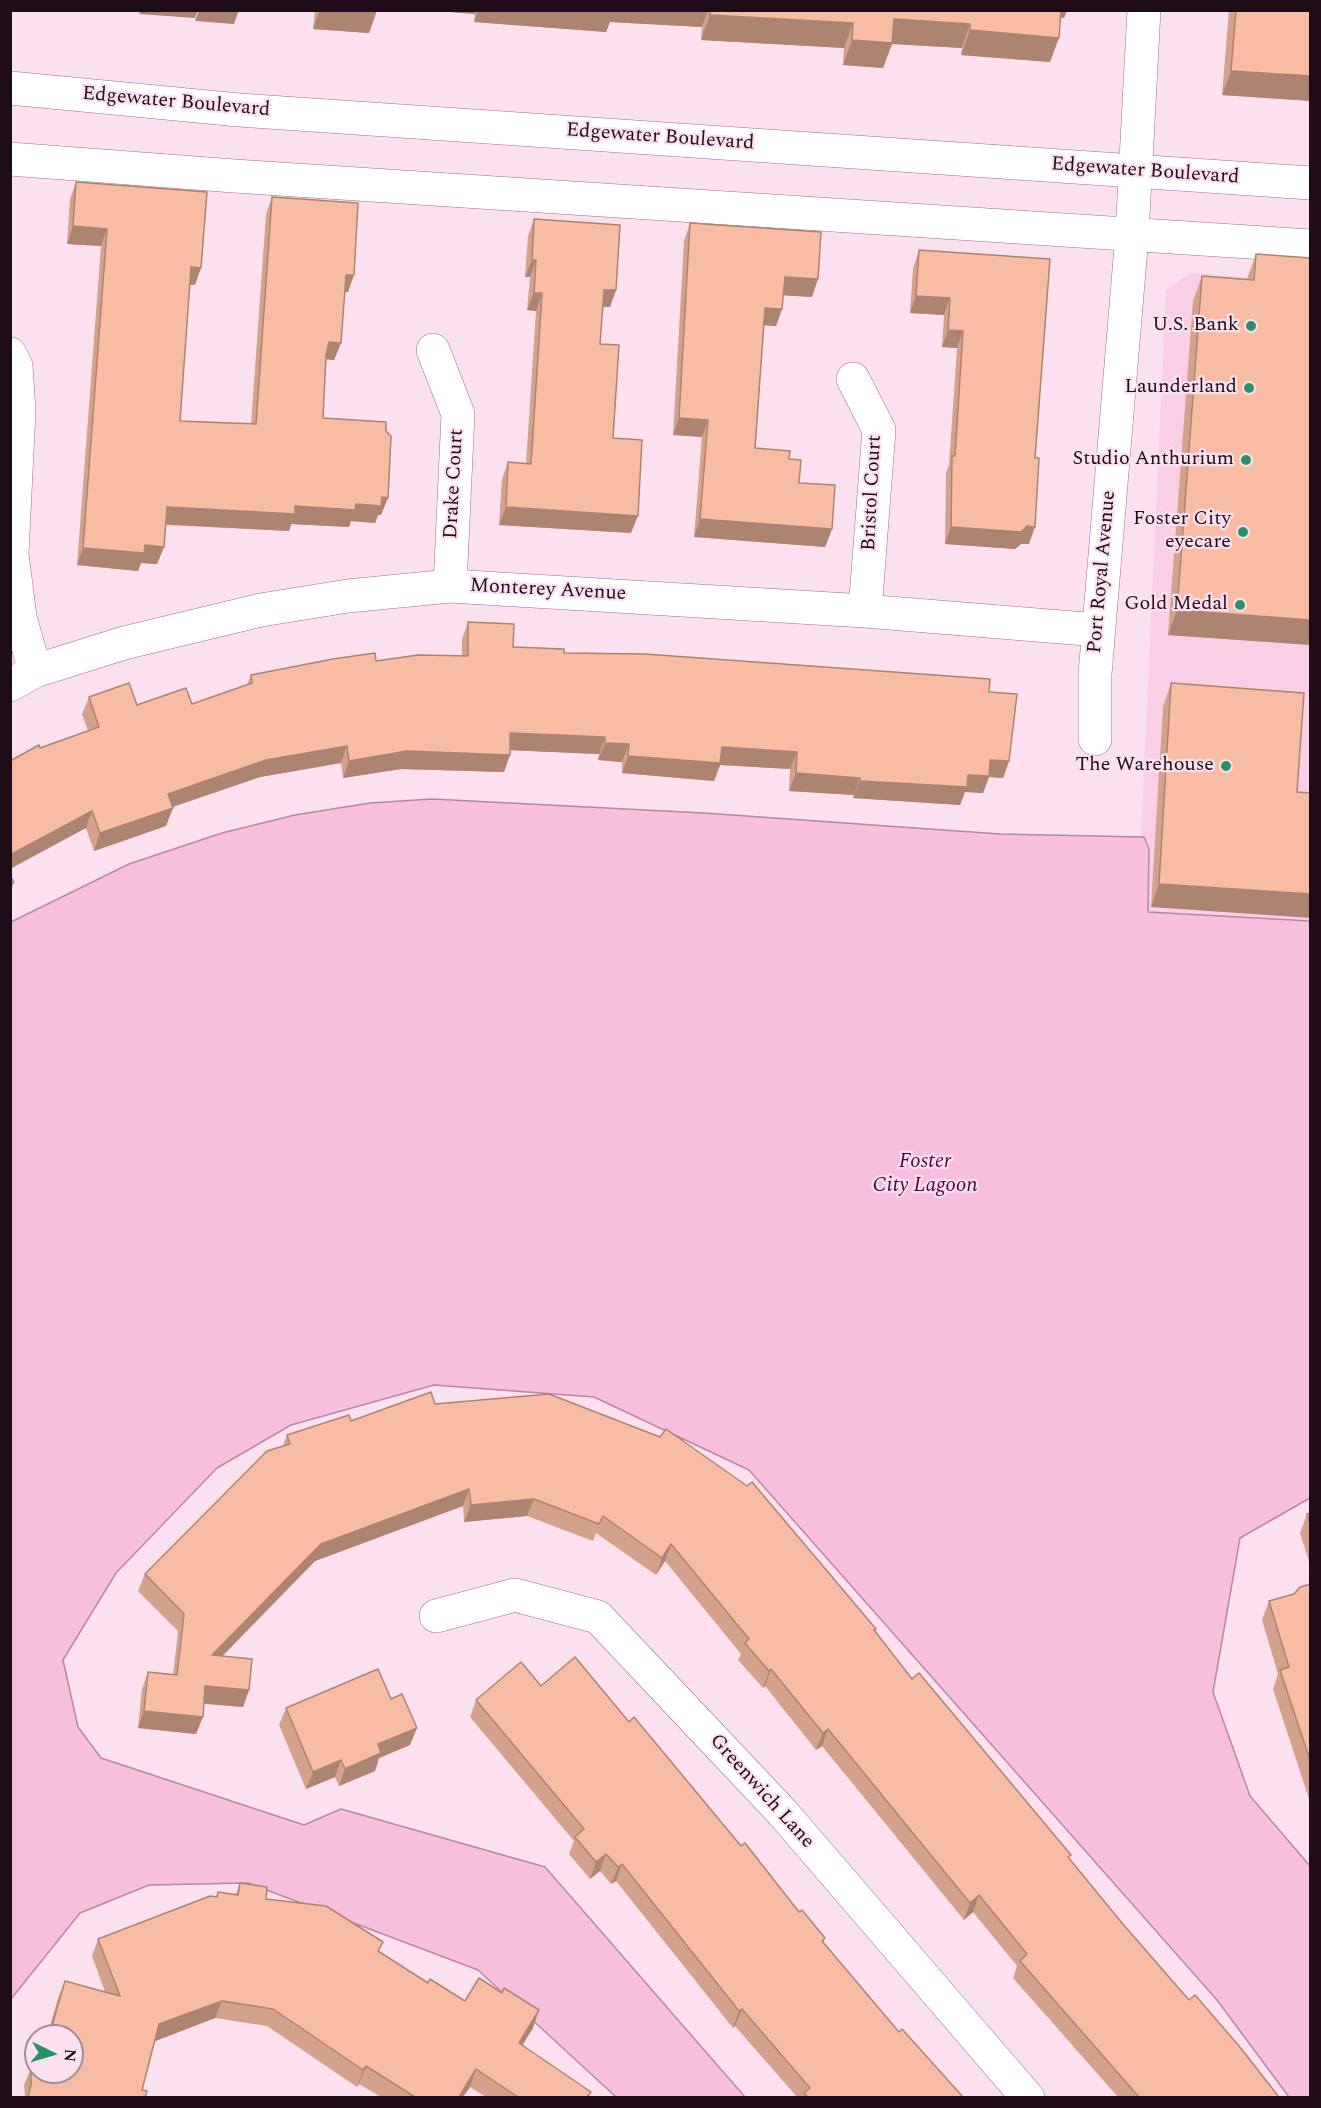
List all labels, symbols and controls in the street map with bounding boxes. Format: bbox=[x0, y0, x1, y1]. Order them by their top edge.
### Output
street label: Edgewater Boulevard bbox=[81, 83, 271, 123]
street label: Edgewater Boulevard bbox=[565, 119, 755, 157]
street label: Edgewater Boulevard bbox=[1050, 153, 1240, 191]
place label: U.S. Bank bbox=[1152, 314, 1239, 338]
marker: U.S. Bank bbox=[1244, 319, 1258, 333]
place label: Launderland bbox=[1124, 376, 1237, 400]
marker: Launderland bbox=[1242, 381, 1256, 395]
street label: Drake Court bbox=[440, 428, 470, 540]
street label: Bristol Court bbox=[858, 434, 888, 552]
place label: Studio Anthurium bbox=[1072, 448, 1234, 472]
marker: Studio Anthurium bbox=[1239, 453, 1253, 467]
street label: Port Royal Avenue bbox=[1084, 490, 1122, 654]
place label: Foster City eyecare bbox=[1133, 508, 1231, 555]
marker: Foster City eyecare bbox=[1236, 525, 1250, 539]
street label: Monterey Avenue bbox=[469, 575, 627, 607]
place label: Gold Medal bbox=[1124, 593, 1228, 617]
marker: Gold Medal bbox=[1233, 598, 1247, 612]
place label: The Warehouse bbox=[1076, 754, 1214, 778]
marker: The Warehouse bbox=[1219, 759, 1233, 773]
water label: Foster City Lagoon bbox=[872, 1150, 978, 1200]
street label: Greenwich Lane bbox=[703, 1730, 819, 1854]
north arrow bbox=[24, 2024, 84, 2084]
text: N bbox=[57, 2048, 82, 2063]

